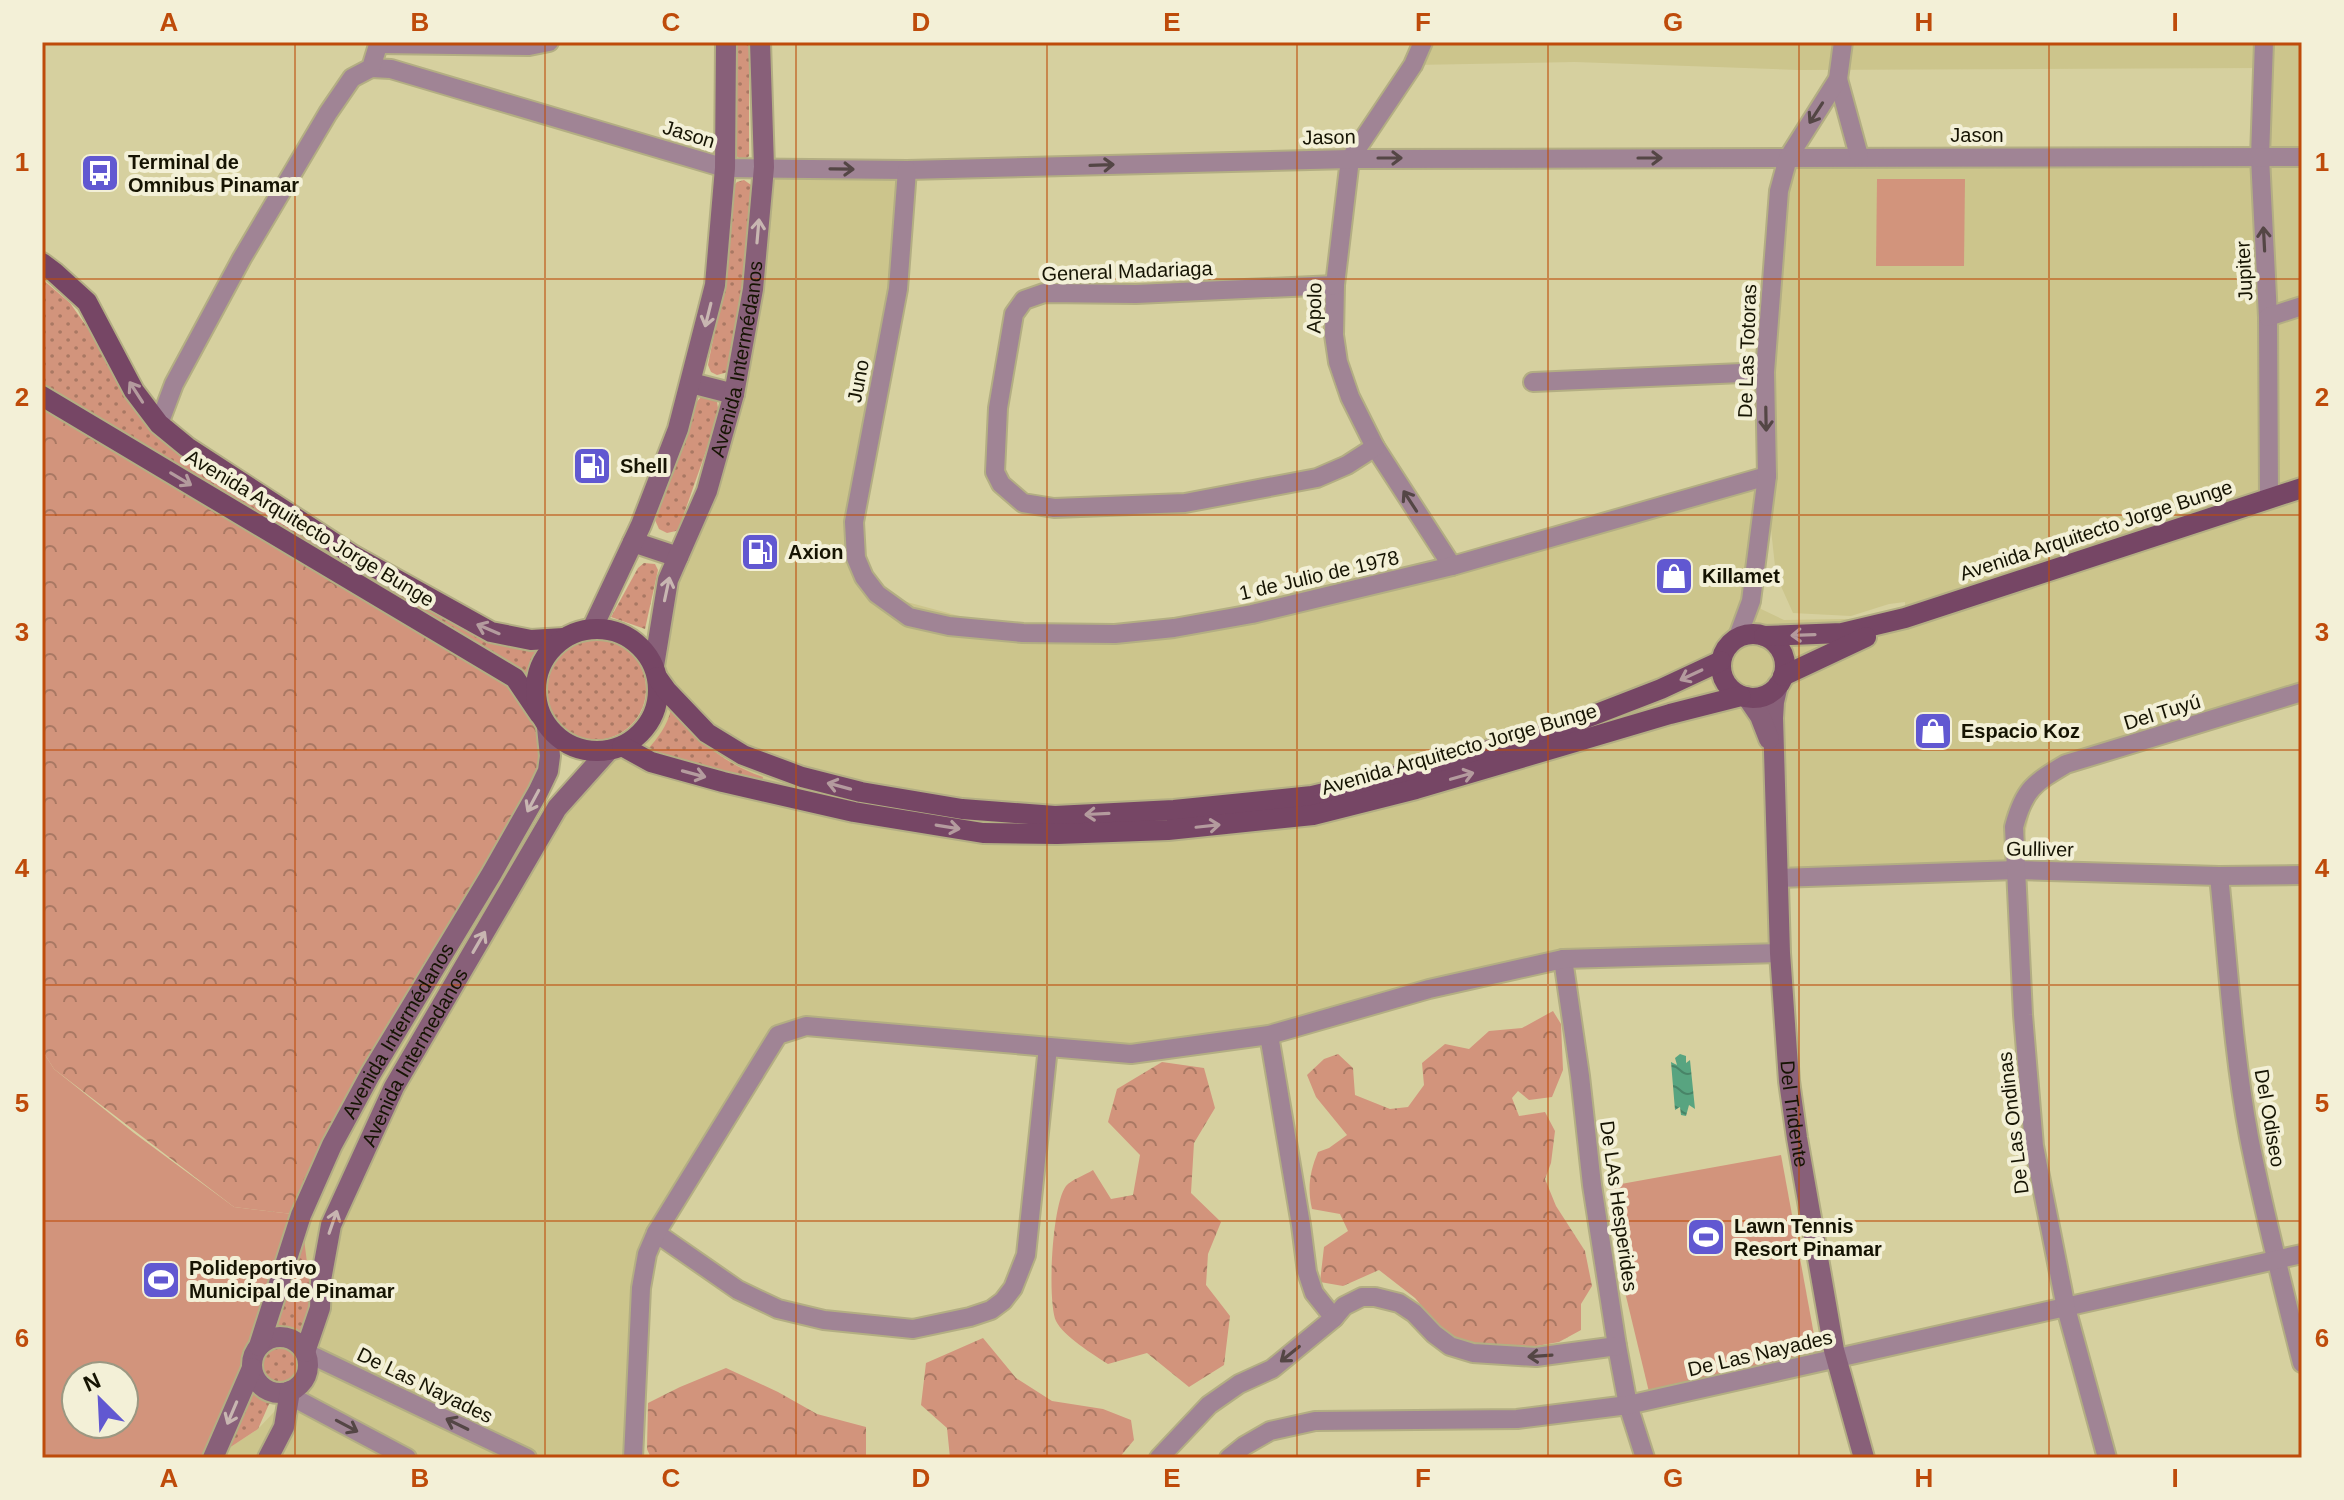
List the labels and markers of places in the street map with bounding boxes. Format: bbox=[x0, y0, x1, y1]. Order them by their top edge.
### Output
place label: Terminal de Omnibus Pinamar bbox=[128, 151, 299, 196]
bus stop icon: Terminal de Omnibus Pinamar bbox=[79, 152, 121, 194]
fuel station icon: Shell bbox=[571, 445, 613, 487]
place label: Shell bbox=[620, 455, 668, 477]
fuel station icon: Axion bbox=[739, 531, 781, 573]
place label: Axion bbox=[788, 541, 844, 563]
shop icon: Killamet bbox=[1653, 555, 1695, 597]
place label: Killamet bbox=[1702, 565, 1780, 587]
shop icon: Espacio Koz bbox=[1912, 710, 1954, 752]
place label: Espacio Koz bbox=[1961, 720, 2080, 742]
place label: Lawn Tennis Resort Pinamar bbox=[1734, 1215, 1882, 1260]
sports icon: Lawn Tennis Resort Pinamar bbox=[1685, 1216, 1727, 1258]
place label: Polideportivo Municipal de Pinamar bbox=[189, 1257, 395, 1302]
sports icon: Polideportivo Municipal de Pinamar bbox=[140, 1259, 182, 1301]

